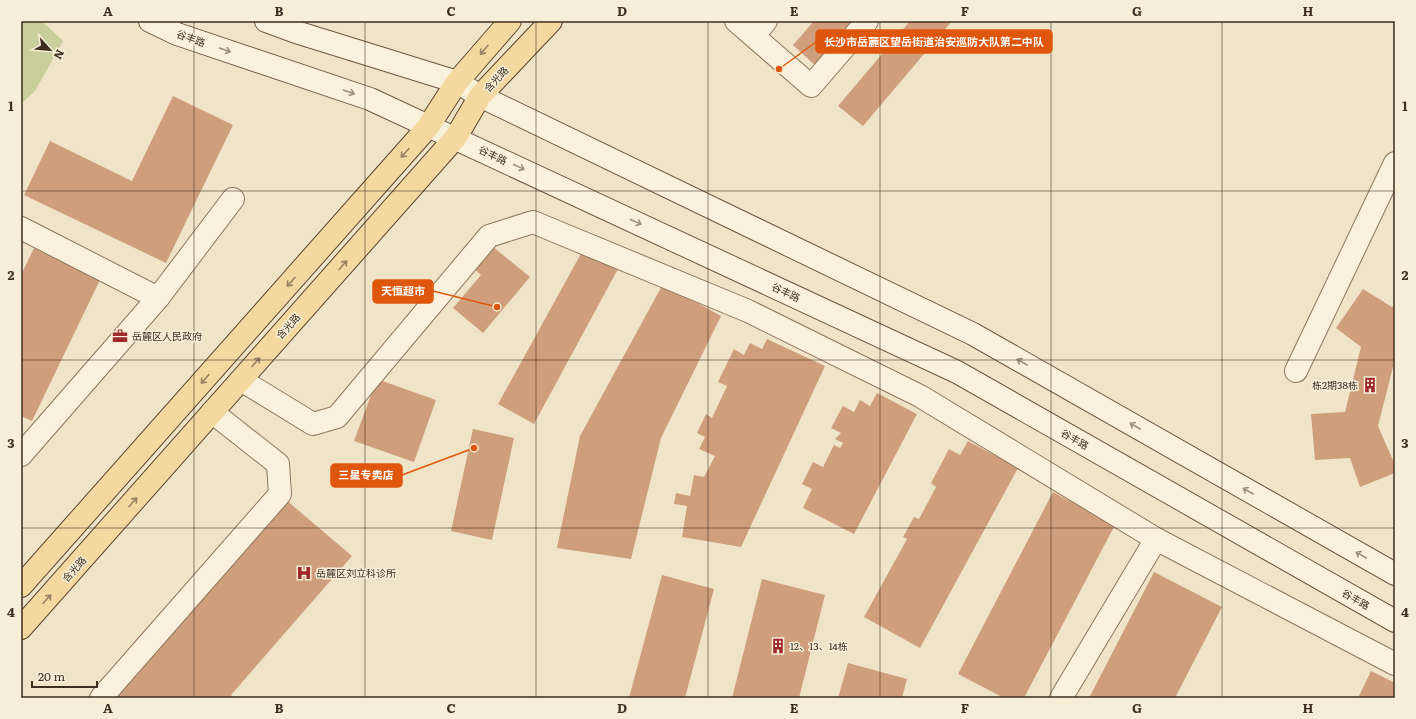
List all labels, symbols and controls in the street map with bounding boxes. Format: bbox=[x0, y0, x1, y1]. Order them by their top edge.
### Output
text: A bbox=[103, 1, 113, 20]
text: B bbox=[275, 1, 284, 20]
text: C bbox=[446, 1, 456, 20]
text: D bbox=[617, 1, 627, 20]
text: E bbox=[790, 1, 799, 20]
text: F bbox=[961, 1, 969, 20]
text: G bbox=[1132, 1, 1142, 20]
text: H bbox=[1303, 1, 1314, 20]
street label: 谷丰路 bbox=[175, 25, 208, 50]
north arrow bbox=[30, 30, 70, 70]
callout: 长沙市岳麓区望岳街道治安巡防大队第二中队 bbox=[816, 30, 1052, 53]
text: 长沙市岳麓区望岳街道治安巡防大队第二中队 bbox=[824, 33, 1044, 49]
one-way arrow bbox=[480, 45, 489, 56]
text: N bbox=[51, 47, 69, 63]
one-way arrow bbox=[219, 47, 232, 54]
street label: 含光路 bbox=[480, 63, 511, 95]
one-way arrow bbox=[342, 88, 354, 96]
text: 1 bbox=[8, 96, 14, 115]
text: 1 bbox=[1402, 96, 1408, 115]
street label: 谷丰路 bbox=[476, 141, 510, 168]
one-way arrow bbox=[400, 148, 410, 158]
one-way arrow bbox=[512, 164, 524, 171]
one-way arrow bbox=[630, 219, 642, 226]
one-way arrow bbox=[338, 260, 347, 270]
text: 2 bbox=[8, 265, 15, 284]
text: 2 bbox=[1402, 265, 1409, 284]
one-way arrow bbox=[287, 276, 296, 286]
street label: 谷丰路 bbox=[769, 278, 803, 305]
callout: 天恒超市 bbox=[373, 280, 433, 303]
text: 天恒超市 bbox=[381, 282, 425, 298]
street label: 含光路 bbox=[272, 309, 303, 342]
office icon: 岳麓区人民政府 bbox=[111, 327, 129, 345]
place label: 岳麓区人民政府 bbox=[132, 328, 202, 343]
one-way arrow bbox=[252, 357, 261, 368]
one-way arrow bbox=[1016, 358, 1028, 365]
one-way arrow bbox=[200, 374, 209, 384]
building icon: 栋2期38栋 bbox=[1361, 376, 1379, 394]
place label: 栋2期38栋 bbox=[1312, 377, 1358, 392]
one-way arrow bbox=[1129, 422, 1141, 430]
street label: 谷丰路 bbox=[1059, 425, 1092, 453]
text: 3 bbox=[7, 433, 15, 452]
text: 3 bbox=[1401, 433, 1409, 452]
callout: 三星专卖店 bbox=[331, 464, 402, 487]
text: 三星专卖店 bbox=[339, 466, 394, 482]
one-way arrow bbox=[1242, 486, 1254, 494]
one-way arrow bbox=[128, 497, 137, 507]
one-way arrow bbox=[1355, 551, 1367, 559]
street label: 含光路 bbox=[58, 552, 89, 585]
hospital icon: 岳麓区刘立科诊所 bbox=[295, 564, 313, 582]
place label: 岳麓区刘立科诊所 bbox=[316, 565, 396, 580]
street label: 谷丰路 bbox=[1340, 585, 1373, 613]
one-way arrow bbox=[42, 594, 51, 604]
text: 4 bbox=[7, 602, 15, 621]
text: 4 bbox=[1401, 602, 1409, 621]
building icon: 12、13、14栋 bbox=[769, 637, 787, 655]
place label: 12、13、14栋 bbox=[790, 638, 848, 653]
scale bar bbox=[32, 663, 97, 689]
text: 20 m bbox=[38, 667, 65, 685]
text: A bbox=[103, 698, 113, 717]
text: B bbox=[275, 698, 284, 717]
text: C bbox=[446, 698, 456, 717]
text: D bbox=[617, 698, 627, 717]
text: E bbox=[790, 698, 799, 717]
text: F bbox=[961, 698, 969, 717]
text: G bbox=[1132, 698, 1142, 717]
text: H bbox=[1303, 698, 1314, 717]

